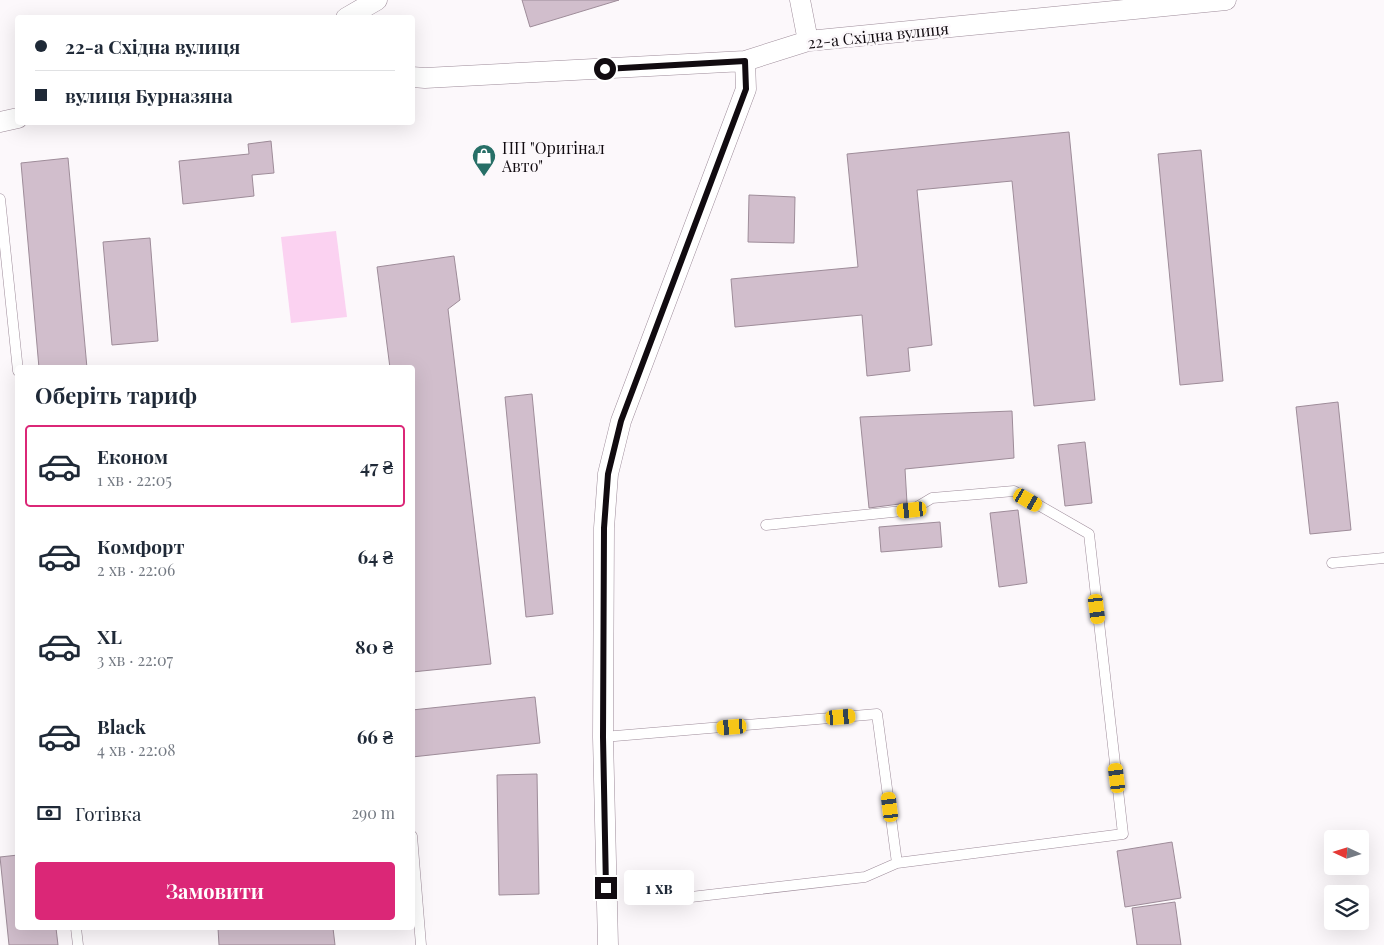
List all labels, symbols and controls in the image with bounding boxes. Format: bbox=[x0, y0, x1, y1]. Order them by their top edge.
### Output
street label: 22-а Східна вулиця bbox=[806, 17, 950, 53]
text: 22-а Східна вулиця bbox=[65, 33, 240, 59]
route start bbox=[594, 58, 616, 80]
text: вулиця Бурназяна bbox=[65, 82, 233, 108]
place label: ПП "Оригінал Авто" bbox=[501, 137, 605, 176]
shop icon: ПП "Оригінал Авто" bbox=[471, 143, 497, 177]
text: Оберіть тариф bbox=[35, 380, 197, 410]
text: Економ bbox=[97, 443, 168, 469]
icon: car bbox=[37, 444, 82, 489]
text: 47 ₴ bbox=[360, 453, 393, 479]
text: 1 хв · 22:05 bbox=[97, 469, 172, 490]
car bbox=[1011, 486, 1044, 514]
car bbox=[896, 501, 927, 519]
text: Комфорт bbox=[97, 533, 185, 559]
icon: car bbox=[37, 534, 82, 579]
text: 64 ₴ bbox=[358, 543, 393, 569]
text: 2 хв · 22:06 bbox=[97, 559, 175, 580]
car bbox=[1087, 593, 1106, 625]
text: XL bbox=[97, 623, 122, 649]
icon: car bbox=[37, 624, 82, 669]
text: 80 ₴ bbox=[355, 633, 393, 659]
text: 3 хв · 22:07 bbox=[97, 649, 173, 670]
car bbox=[825, 708, 856, 726]
text: Black bbox=[97, 713, 146, 739]
icon: car bbox=[37, 714, 82, 759]
car bbox=[716, 718, 747, 736]
text: 66 ₴ bbox=[357, 723, 393, 749]
text: 4 хв · 22:08 bbox=[97, 739, 176, 760]
car bbox=[1107, 762, 1126, 794]
car bbox=[880, 791, 899, 823]
icon: cash bbox=[35, 799, 63, 827]
text: Готівка bbox=[75, 800, 141, 826]
text: 290 m bbox=[351, 802, 395, 823]
north arrow bbox=[1324, 830, 1369, 875]
map controls bbox=[1324, 830, 1369, 930]
button: Замовити bbox=[35, 862, 395, 920]
callout: 1 хв bbox=[624, 870, 694, 906]
route end bbox=[595, 877, 617, 899]
text: 1 хв bbox=[645, 877, 673, 898]
button: layers bbox=[1324, 885, 1369, 930]

